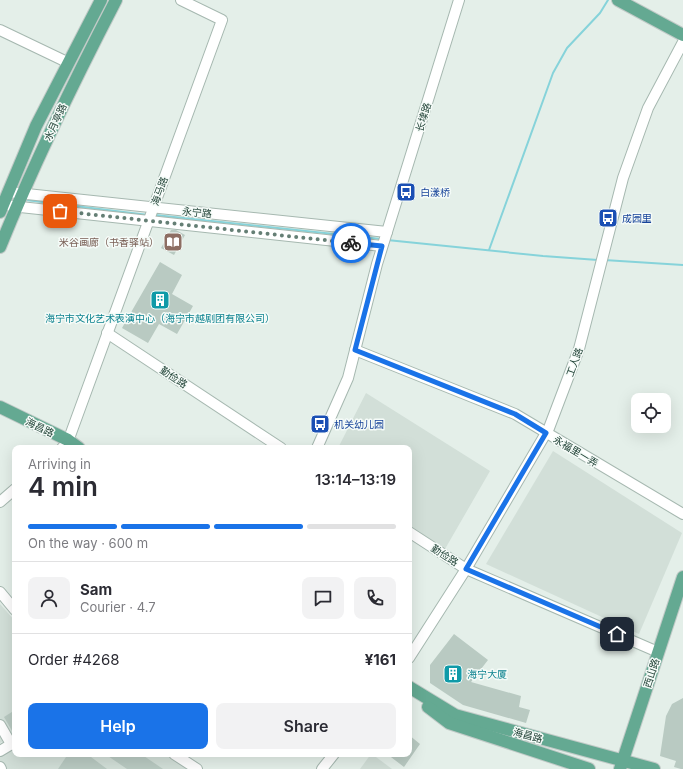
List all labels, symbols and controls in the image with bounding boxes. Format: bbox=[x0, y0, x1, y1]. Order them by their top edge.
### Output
street label: 水月亭路 bbox=[41, 101, 69, 143]
street label: 长埭路 bbox=[413, 101, 433, 133]
street label: 海马路 bbox=[148, 175, 170, 207]
bus stop icon: 白漾桥 bbox=[395, 181, 417, 203]
place label: 白漾桥 bbox=[420, 186, 450, 198]
pin bbox=[43, 194, 77, 228]
icon: bag bbox=[49, 200, 71, 222]
street label: 永宁路 bbox=[181, 204, 213, 220]
bus stop icon: 成园里 bbox=[597, 207, 619, 229]
place label: 成园里 bbox=[622, 212, 652, 224]
courier bbox=[331, 223, 371, 263]
library icon: 米谷画廊（书香驿站） bbox=[162, 231, 184, 253]
icon: bike bbox=[340, 232, 362, 254]
place label: 米谷画廊（书香驿站） bbox=[59, 236, 159, 248]
building icon: 海宁市文化艺术表演中心（海宁市越剧团有限公司） bbox=[149, 289, 171, 311]
place label: 海宁市文化艺术表演中心（海宁市越剧团有限公司） bbox=[45, 312, 275, 324]
street label: 工人路 bbox=[563, 346, 585, 378]
street label: 勤俭路 bbox=[158, 364, 190, 390]
map controls bbox=[631, 393, 671, 433]
button: locate bbox=[631, 393, 671, 433]
bus stop icon: 机关幼儿园 bbox=[309, 413, 331, 435]
street label: 海昌路 bbox=[24, 415, 56, 439]
place label: 机关幼儿园 bbox=[334, 418, 384, 430]
street label: 永福里一弄 bbox=[551, 433, 601, 469]
text: Arriving in bbox=[28, 456, 91, 472]
text: 13:14–13:19 bbox=[315, 470, 396, 489]
text: 4 min bbox=[28, 471, 98, 502]
text: On the way · 600 m bbox=[28, 535, 148, 551]
street label: 勤俭路 bbox=[429, 542, 461, 568]
button: person bbox=[28, 577, 70, 619]
button: chat bbox=[302, 577, 344, 619]
button: phone bbox=[354, 577, 396, 619]
text: Sam bbox=[80, 580, 112, 599]
text: Courier · 4.7 bbox=[80, 599, 156, 615]
pin bbox=[600, 617, 634, 651]
icon: home bbox=[606, 623, 628, 645]
text: Order #4268 bbox=[28, 650, 120, 669]
text: ¥161 bbox=[365, 650, 396, 669]
street label: 西山路 bbox=[641, 657, 661, 689]
building icon: 海宁大厦 bbox=[442, 663, 464, 685]
place label: 海宁大厦 bbox=[467, 668, 507, 680]
button: Help bbox=[28, 703, 208, 749]
button: Share bbox=[216, 703, 396, 749]
street label: 海昌路 bbox=[512, 725, 544, 745]

